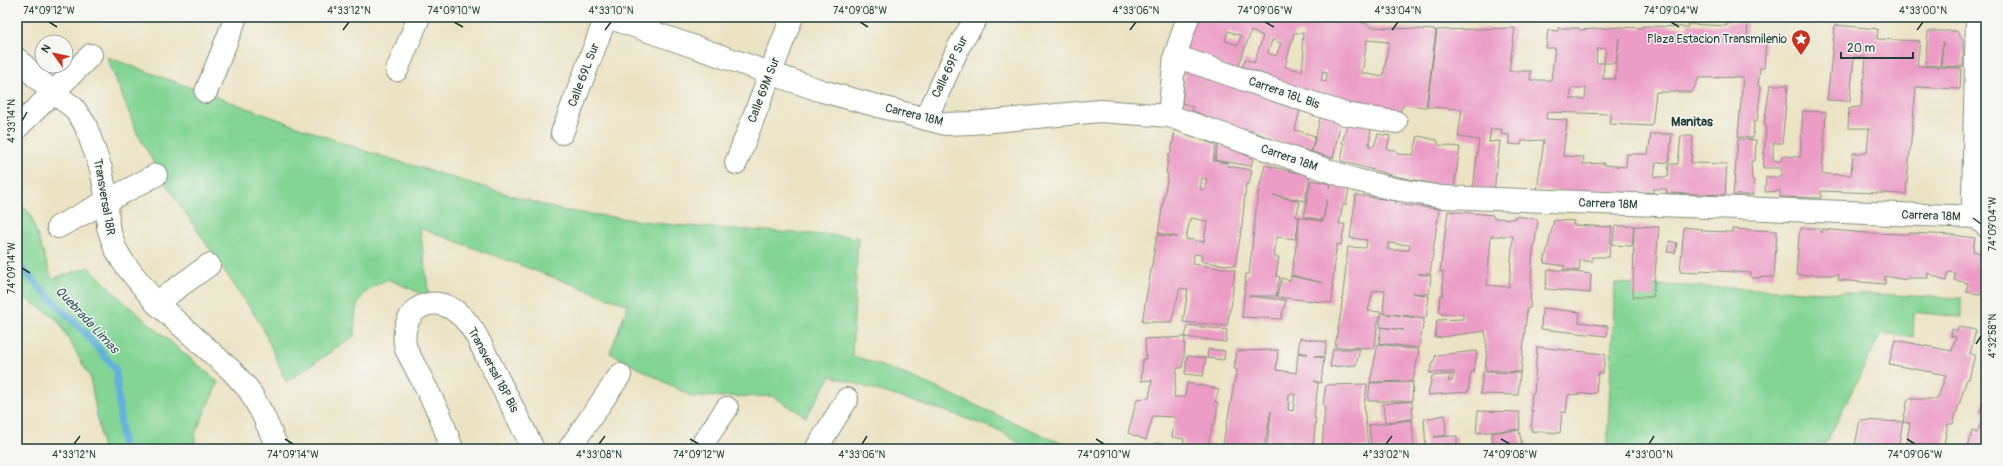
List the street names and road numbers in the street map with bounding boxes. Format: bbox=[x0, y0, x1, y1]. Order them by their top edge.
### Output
street label: Calle 69P Sur bbox=[929, 33, 972, 100]
street label: Calle 69L Sur bbox=[565, 40, 603, 109]
street label: Calle 69M Sur bbox=[745, 54, 784, 125]
street label: Carrera 18L Bis bbox=[1247, 74, 1322, 112]
street label: Carrera 18M bbox=[884, 101, 945, 130]
street label: Carrera 18M bbox=[1259, 141, 1320, 175]
street label: Transversal 18R bbox=[90, 158, 118, 236]
street label: Carrera 18M bbox=[1578, 195, 1638, 213]
street label: Carrera 18M bbox=[1901, 207, 1961, 225]
street label: Transversal 18P Bis bbox=[464, 325, 522, 416]

